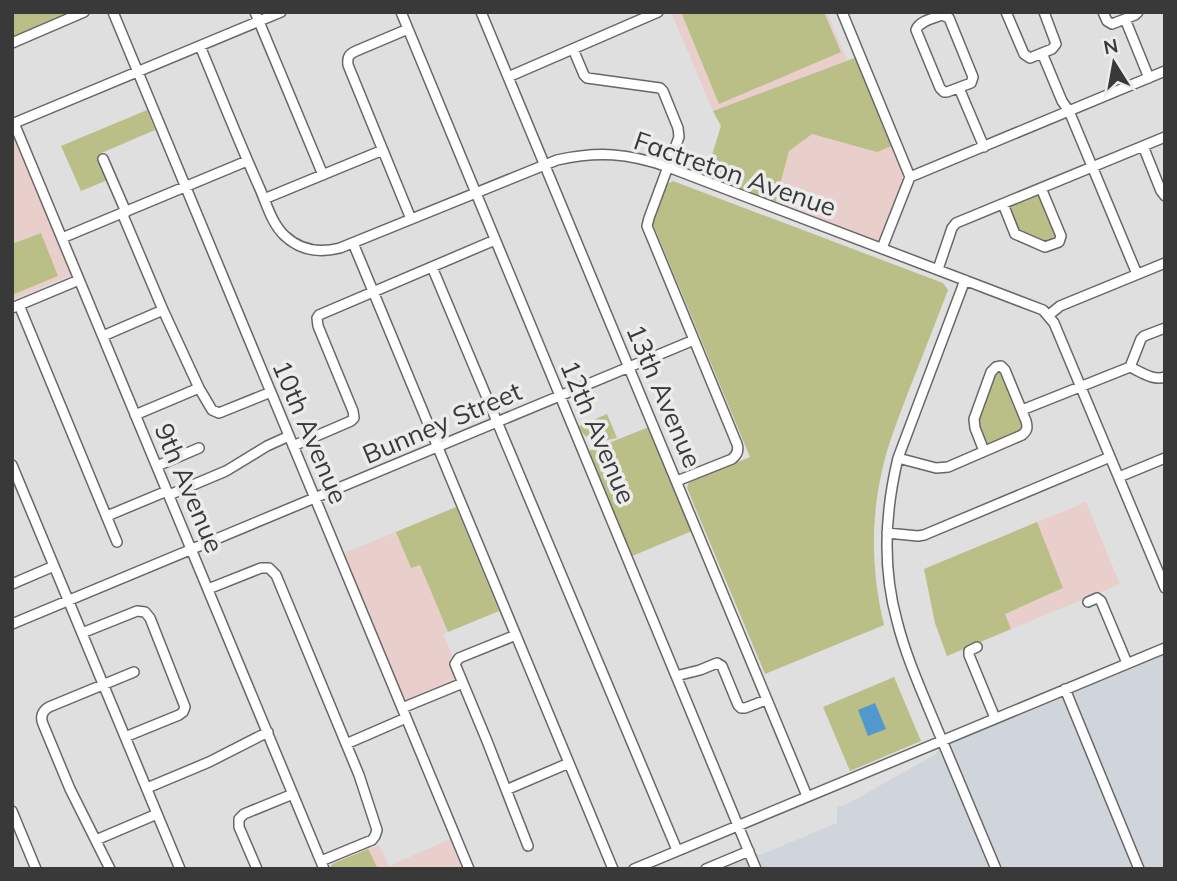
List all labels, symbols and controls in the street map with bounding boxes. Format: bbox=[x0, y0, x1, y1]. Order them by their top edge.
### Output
north arrow bbox=[1079, 28, 1149, 98]
text: N bbox=[1101, 33, 1120, 59]
street label: Factreton Avenue bbox=[630, 123, 841, 224]
street label: 13th Avenue bbox=[619, 319, 710, 473]
street label: 10th Avenue bbox=[265, 355, 356, 509]
street label: 12th Avenue bbox=[553, 355, 644, 509]
street label: Bunney Street bbox=[357, 374, 526, 471]
street label: 9th Avenue bbox=[147, 418, 231, 557]

